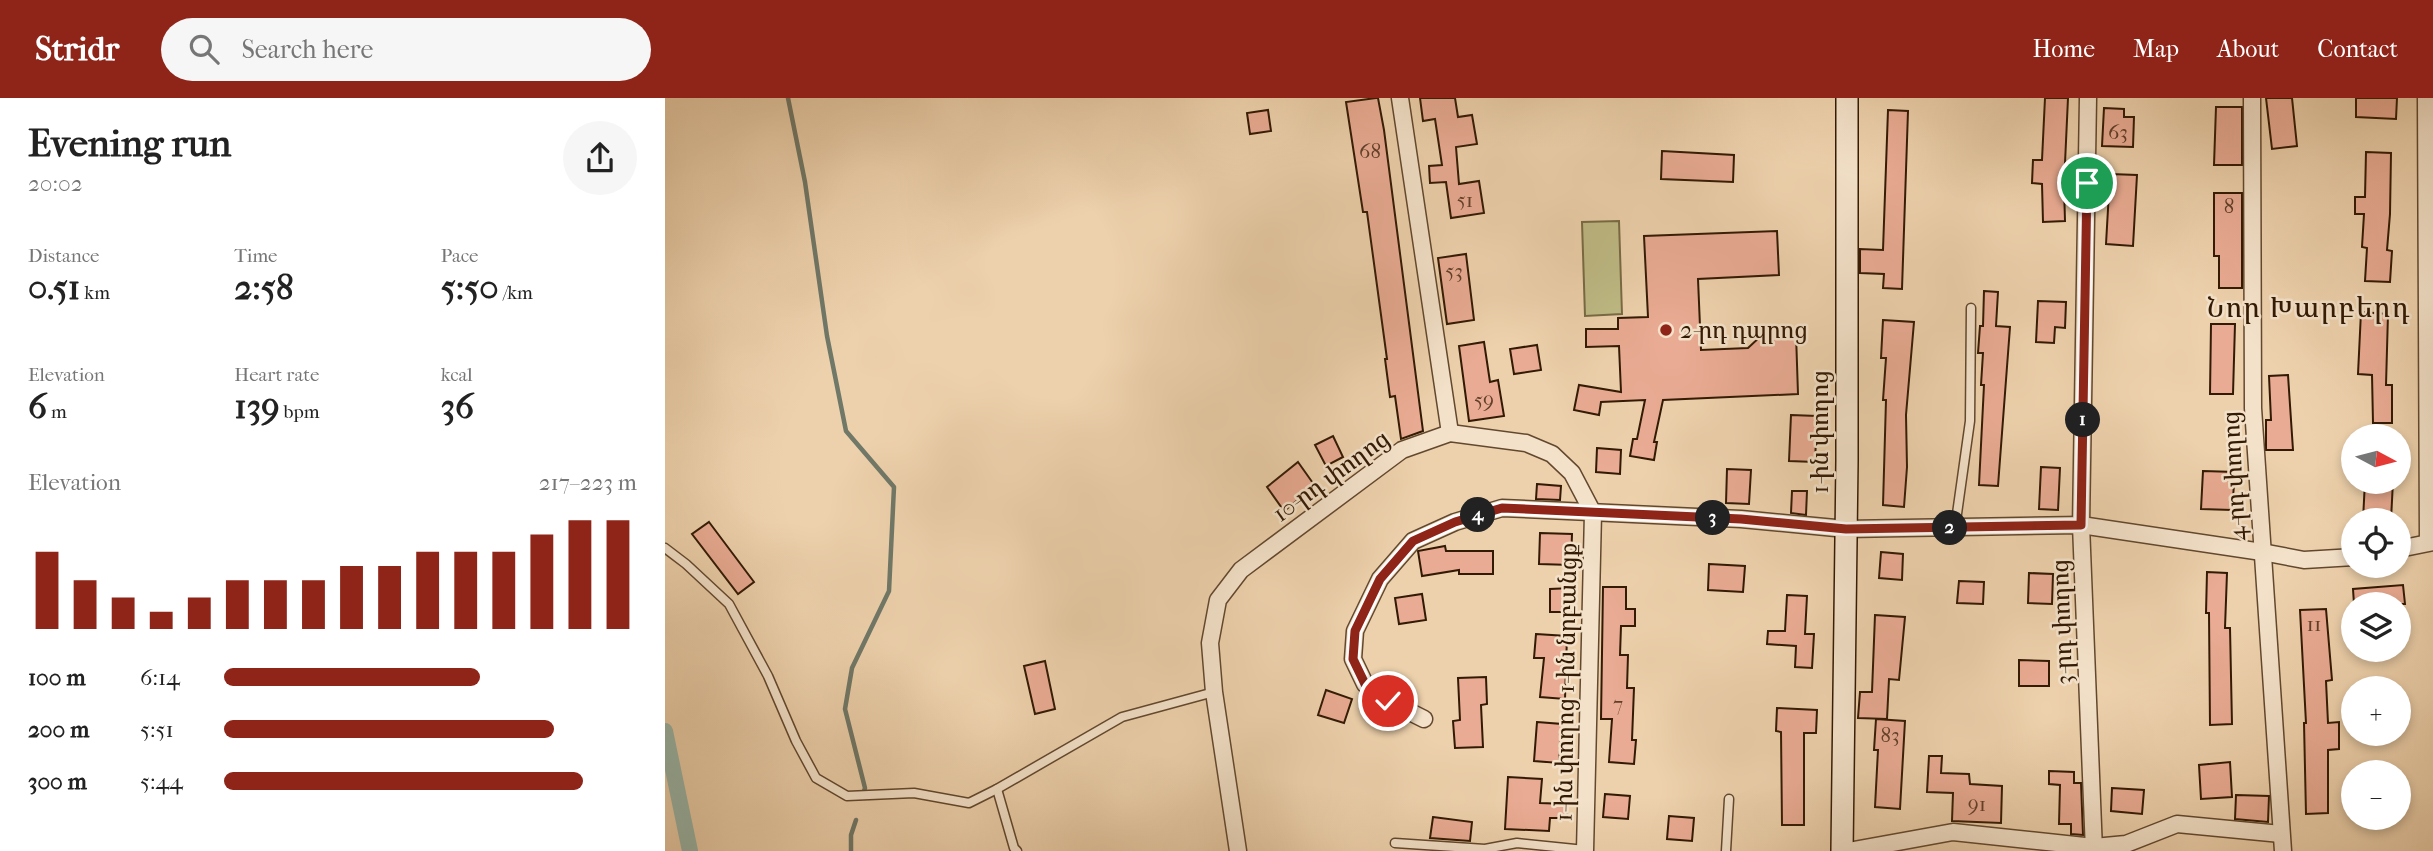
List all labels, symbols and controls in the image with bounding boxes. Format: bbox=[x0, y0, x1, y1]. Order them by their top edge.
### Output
search box bbox=[161, 18, 651, 81]
text: Stridr bbox=[35, 30, 119, 69]
icon: search bbox=[185, 30, 223, 68]
text: Search here bbox=[241, 34, 373, 65]
text: Home bbox=[2033, 35, 2095, 63]
text: Map bbox=[2133, 35, 2179, 63]
text: About bbox=[2217, 35, 2279, 63]
text: Contact bbox=[2317, 35, 2398, 63]
house number: 63 bbox=[2108, 120, 2128, 144]
text: Evening run bbox=[28, 121, 231, 166]
button: share bbox=[563, 121, 637, 195]
house number: 68 bbox=[1359, 139, 1381, 163]
pin bbox=[2057, 153, 2117, 213]
icon: arrive bbox=[2068, 164, 2106, 202]
text: 20:02 bbox=[28, 170, 83, 197]
house number: 51 bbox=[1457, 188, 1473, 212]
house number: 8 bbox=[2224, 194, 2234, 218]
text: Distance bbox=[28, 245, 99, 267]
text: Time bbox=[234, 245, 278, 267]
text: Pace bbox=[441, 245, 479, 267]
house number: 53 bbox=[1445, 259, 1463, 283]
text: 0.51 bbox=[28, 267, 80, 308]
text: 2:58 bbox=[234, 267, 294, 308]
text: 5:50 bbox=[441, 267, 499, 308]
text: km bbox=[80, 282, 110, 304]
text: /km bbox=[499, 282, 533, 304]
district label: Նոր Խարբերդ bbox=[2207, 291, 2411, 324]
place label: 2-րդ դպրոց bbox=[1680, 316, 1808, 344]
marker: 2-րդ դպրոց bbox=[1658, 322, 1674, 338]
text: Elevation bbox=[28, 364, 105, 386]
text: Heart rate bbox=[234, 364, 319, 386]
text: kcal bbox=[441, 364, 473, 386]
street label: 1-ին փողոց bbox=[1806, 370, 1834, 494]
text: 6 bbox=[28, 386, 47, 427]
text: 139 bbox=[234, 386, 280, 427]
text: 36 bbox=[441, 386, 474, 427]
house number: 59 bbox=[1474, 388, 1494, 412]
text: m bbox=[47, 401, 67, 423]
text: bpm bbox=[280, 401, 320, 423]
pin: 1 bbox=[2065, 402, 2101, 438]
text: 1 bbox=[2079, 408, 2086, 430]
street label: 4-րդ փողոց bbox=[2217, 410, 2251, 542]
street label: 10-րդ փողոց bbox=[1267, 424, 1395, 528]
north arrow bbox=[2341, 424, 2411, 494]
map controls bbox=[2341, 424, 2411, 830]
text: Elevation bbox=[28, 469, 121, 496]
text: 217–223 m bbox=[539, 469, 637, 496]
pin: 4 bbox=[1461, 498, 1495, 532]
pin: 3 bbox=[1695, 500, 1731, 536]
text: 4 bbox=[1472, 503, 1483, 525]
text: 3 bbox=[1709, 506, 1716, 528]
button: locate bbox=[2341, 508, 2411, 578]
pin: 2 bbox=[1933, 510, 1967, 546]
text: 2 bbox=[1945, 516, 1954, 538]
street label: 1-ին փողոց 1-ին նրբանցք bbox=[1550, 542, 1582, 822]
street label: 3-րդ փողոց bbox=[2046, 559, 2078, 685]
button: layers bbox=[2341, 592, 2411, 662]
house number: 11 bbox=[2307, 612, 2322, 636]
text: 100 m bbox=[28, 664, 86, 691]
text: 6:14 bbox=[140, 664, 180, 691]
pin bbox=[1358, 671, 1418, 731]
button: + bbox=[2341, 676, 2411, 746]
icon: check bbox=[1369, 682, 1407, 720]
house number: 7 bbox=[1613, 692, 1623, 716]
text: 200 m bbox=[28, 716, 89, 743]
text: 5:51 bbox=[140, 716, 174, 743]
house number: 83 bbox=[1880, 723, 1900, 747]
button: − bbox=[2341, 760, 2411, 830]
text: 300 m bbox=[28, 768, 87, 795]
text: 5:44 bbox=[140, 768, 183, 795]
house number: 91 bbox=[1968, 792, 1986, 816]

